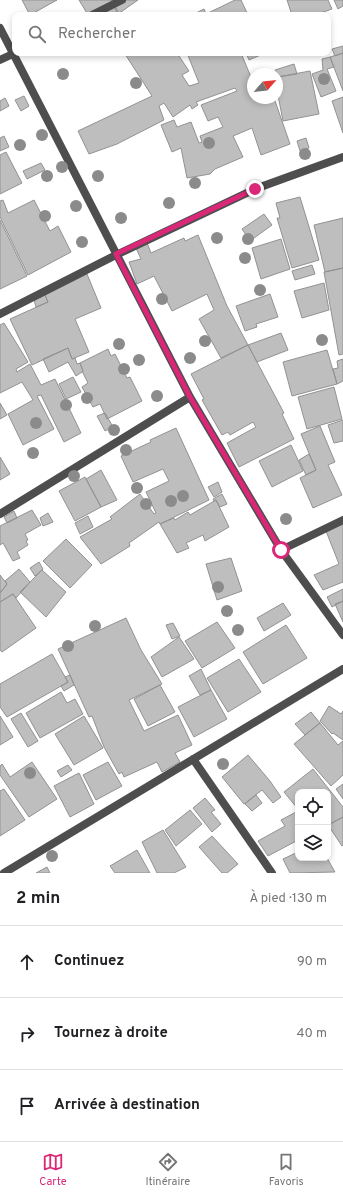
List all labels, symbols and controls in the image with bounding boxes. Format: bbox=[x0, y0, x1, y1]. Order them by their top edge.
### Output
search box bbox=[12, 12, 331, 56]
icon: search bbox=[26, 23, 48, 45]
text: Rechercher bbox=[58, 25, 136, 44]
north arrow bbox=[247, 68, 283, 104]
route end bbox=[246, 180, 264, 198]
route start bbox=[272, 541, 290, 559]
map controls bbox=[295, 789, 331, 861]
button: locate bbox=[295, 789, 331, 825]
button: layers bbox=[295, 825, 331, 861]
text: 2 min bbox=[16, 888, 60, 910]
text: À pied · 130 m bbox=[249, 891, 327, 907]
icon: ahead bbox=[16, 951, 38, 973]
text: Continuez bbox=[54, 952, 124, 971]
text: 90 m bbox=[297, 954, 327, 970]
icon: right bbox=[16, 1023, 38, 1045]
text: Tournez à droite bbox=[54, 1024, 168, 1043]
text: 40 m bbox=[297, 1026, 327, 1042]
icon: arrive bbox=[16, 1095, 38, 1117]
text: Arrivée à destination bbox=[54, 1096, 200, 1115]
tab: Carte bbox=[39, 1151, 67, 1189]
tab: Itinéraire bbox=[145, 1151, 190, 1189]
tab: Favoris bbox=[269, 1151, 304, 1189]

